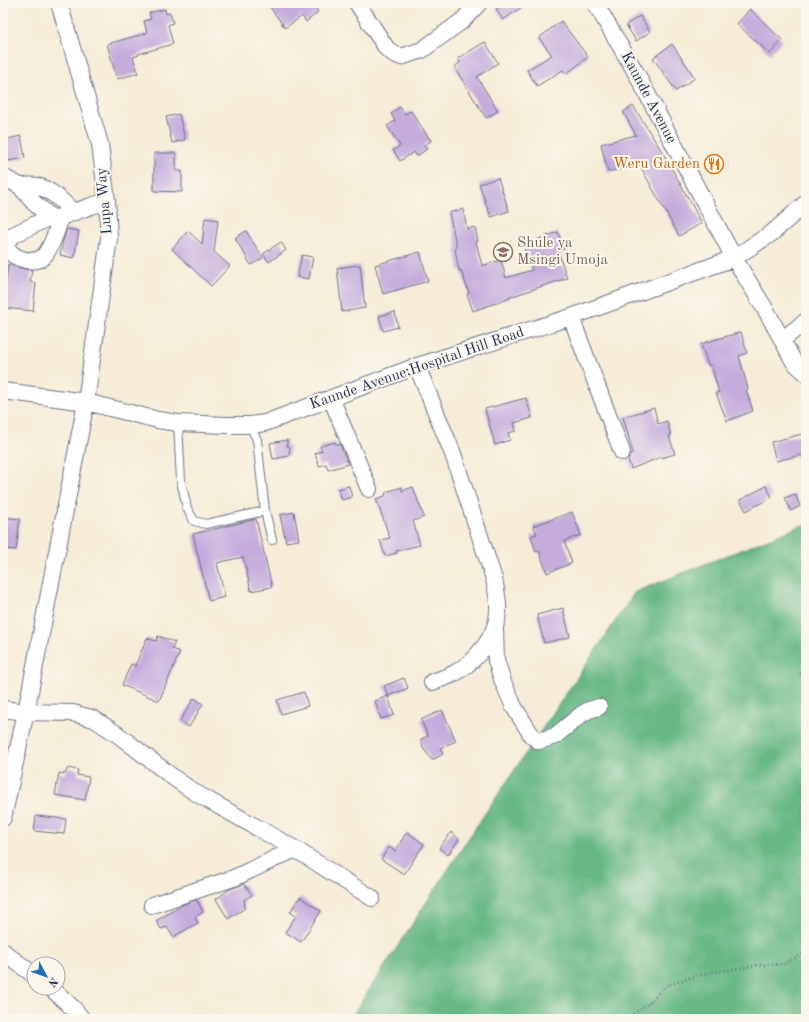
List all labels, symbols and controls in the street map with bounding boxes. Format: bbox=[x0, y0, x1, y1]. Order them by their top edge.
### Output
street label: Kaunde Avenue bbox=[618, 50, 678, 146]
restaurant icon: Weru Garden bbox=[703, 153, 725, 175]
place label: Weru Garden bbox=[613, 157, 700, 172]
street label: Lupa Way bbox=[95, 167, 115, 235]
place label: Shule ya Msingi Umoja bbox=[517, 236, 608, 268]
school or university icon: Shule ya Msingi Umoja bbox=[492, 241, 514, 263]
street label: Kaunde Avenue;Hospital Hill Road bbox=[308, 325, 526, 413]
north arrow bbox=[26, 956, 66, 996]
text: N bbox=[45, 975, 59, 989]

